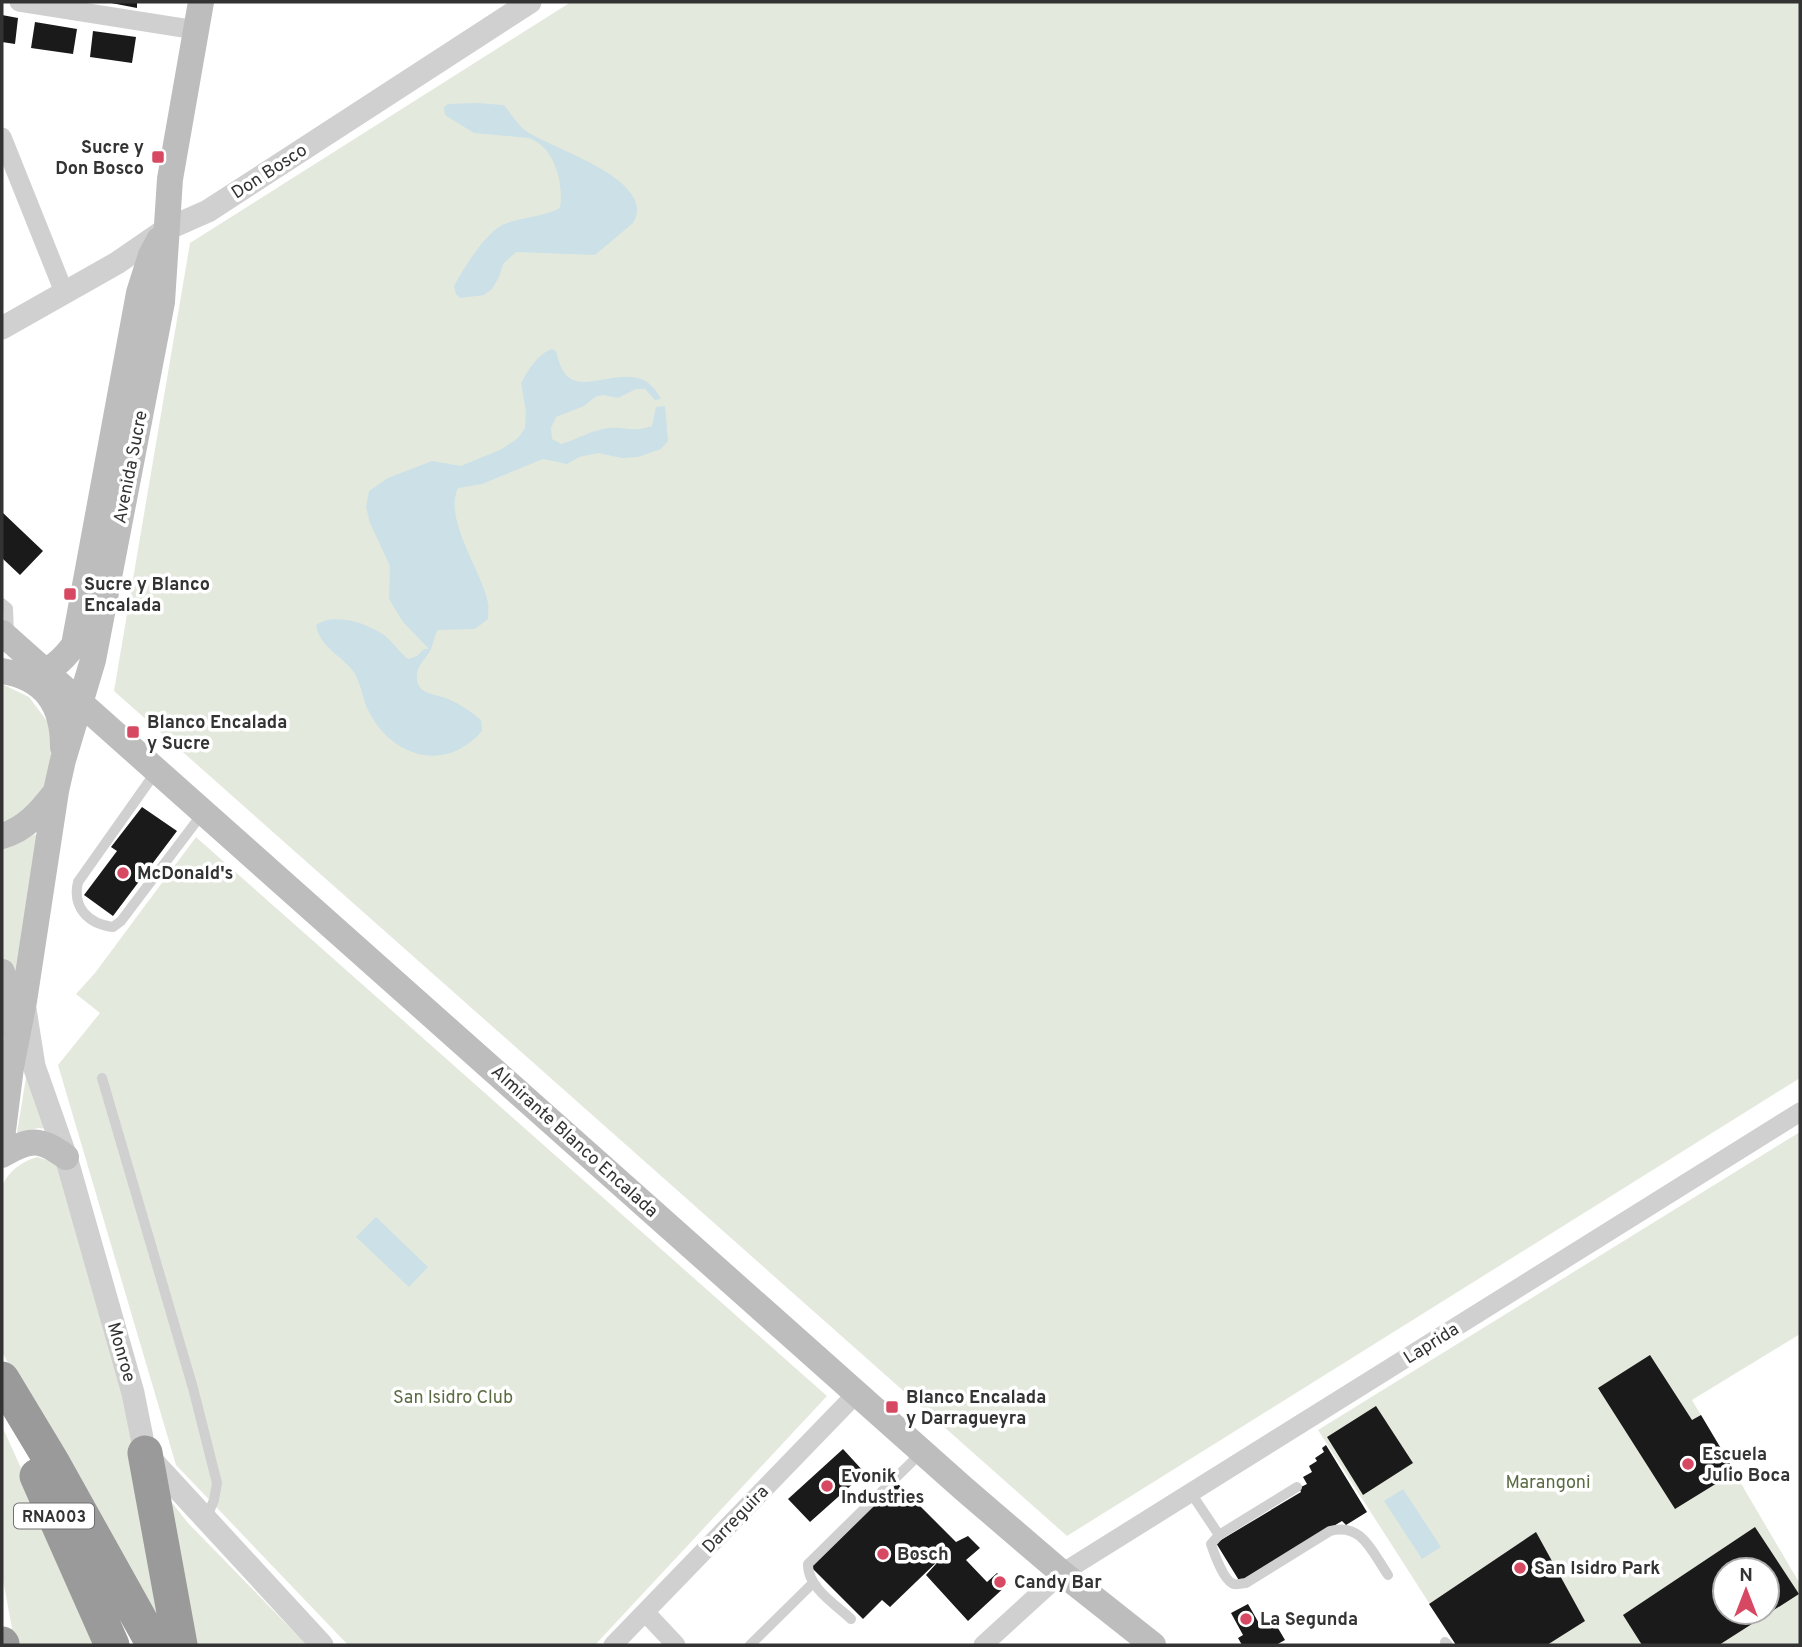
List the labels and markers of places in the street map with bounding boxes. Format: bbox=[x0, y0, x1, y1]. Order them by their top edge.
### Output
place label: Sucre y Don Bosco bbox=[55, 137, 144, 181]
marker: Sucre y Don Bosco bbox=[150, 149, 166, 165]
place label: Sucre y Blanco Encalada bbox=[84, 574, 210, 618]
marker: Sucre y Blanco Encalada bbox=[62, 586, 78, 602]
place label: Blanco Encalada y Sucre bbox=[147, 712, 287, 756]
marker: Blanco Encalada y Sucre bbox=[125, 724, 141, 740]
place label: McDonald's bbox=[137, 863, 233, 886]
marker: McDonald's bbox=[115, 865, 131, 881]
place label: Blanco Encalada y Darragueyra bbox=[906, 1387, 1046, 1431]
marker: Blanco Encalada y Darragueyra bbox=[884, 1399, 900, 1415]
place label: Escuela Julio Boca bbox=[1702, 1444, 1790, 1488]
marker: Escuela Julio Boca bbox=[1680, 1456, 1696, 1472]
place label: Evonik Industries bbox=[841, 1466, 924, 1510]
marker: Evonik Industries bbox=[819, 1478, 835, 1494]
place label: Bosch bbox=[897, 1544, 949, 1567]
marker: Bosch bbox=[875, 1546, 891, 1562]
place label: San Isidro Park bbox=[1534, 1558, 1660, 1581]
marker: San Isidro Park bbox=[1512, 1560, 1528, 1576]
place label: Candy Bar bbox=[1014, 1572, 1102, 1595]
marker: Candy Bar bbox=[992, 1574, 1008, 1590]
place label: La Segunda bbox=[1260, 1609, 1358, 1632]
marker: La Segunda bbox=[1238, 1611, 1254, 1627]

